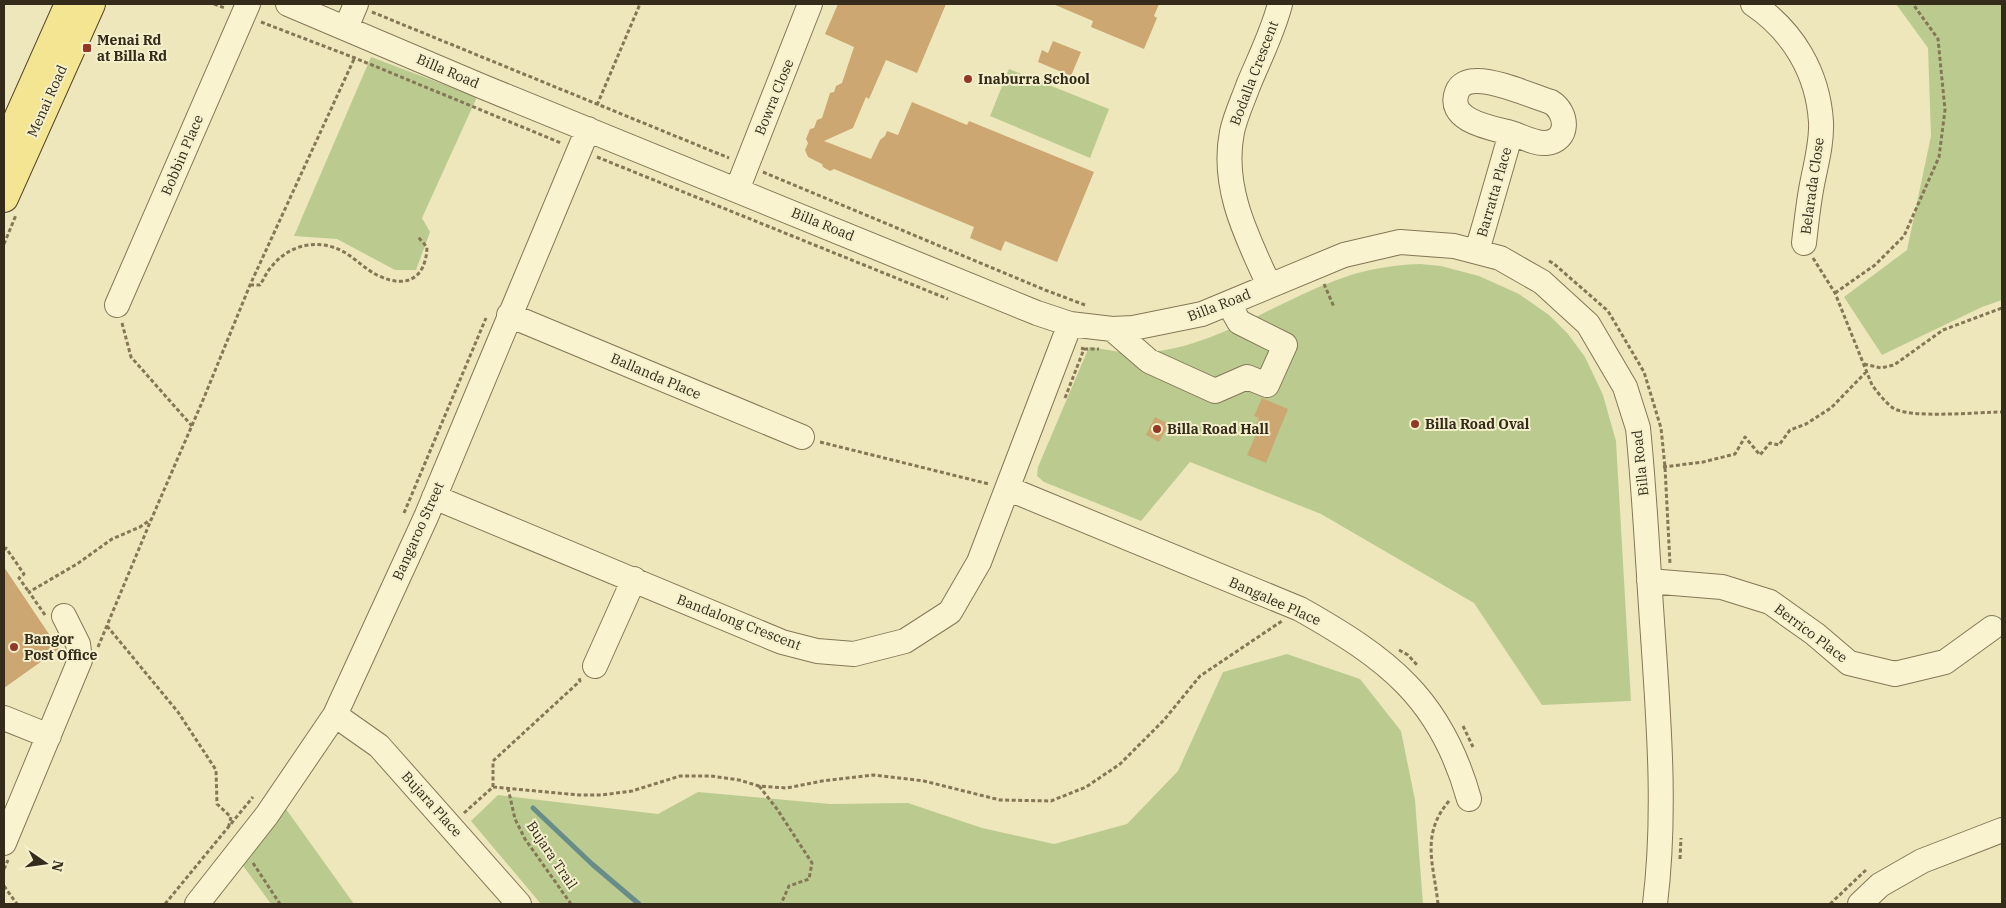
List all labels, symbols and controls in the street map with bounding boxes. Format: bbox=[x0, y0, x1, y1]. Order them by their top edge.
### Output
street label: Bodalla Crescent bbox=[1226, 18, 1282, 128]
place label: Menai Rd at Billa Rd bbox=[97, 31, 167, 65]
marker: Menai Rd at Billa Rd bbox=[81, 42, 93, 54]
street label: Billa Road bbox=[414, 50, 483, 92]
street label: Bowra Close bbox=[751, 56, 797, 138]
street label: Menai Road bbox=[23, 62, 71, 140]
place label: Inaburra School bbox=[978, 70, 1090, 88]
marker: Inaburra School bbox=[962, 73, 974, 85]
street label: Bobbin Place bbox=[157, 112, 207, 198]
street label: Belarada Close bbox=[1796, 136, 1828, 236]
street label: Barratta Place bbox=[1473, 145, 1515, 239]
street label: Billa Road bbox=[789, 203, 858, 245]
street label: Billa Road bbox=[1185, 285, 1254, 325]
street label: Ballanda Place bbox=[608, 349, 704, 403]
place label: Billa Road Oval bbox=[1425, 415, 1530, 433]
marker: Billa Road Oval bbox=[1409, 418, 1421, 430]
place label: Billa Road Hall bbox=[1167, 420, 1269, 438]
marker: Billa Road Hall bbox=[1151, 423, 1163, 435]
street label: Billa Road bbox=[1628, 429, 1652, 497]
street label: Bangaroo Street bbox=[388, 479, 448, 583]
street label: Bangalee Place bbox=[1226, 573, 1324, 629]
street label: Bandalong Crescent bbox=[674, 590, 804, 654]
street label: Berrico Place bbox=[1771, 600, 1851, 666]
place label: Bangor Post Office bbox=[24, 630, 98, 664]
marker: Bangor Post Office bbox=[8, 641, 20, 653]
street label: Bujara Place bbox=[398, 767, 466, 841]
street label: Bujara Trail bbox=[523, 818, 581, 892]
north arrow bbox=[20, 838, 70, 888]
text: N bbox=[48, 859, 68, 873]

